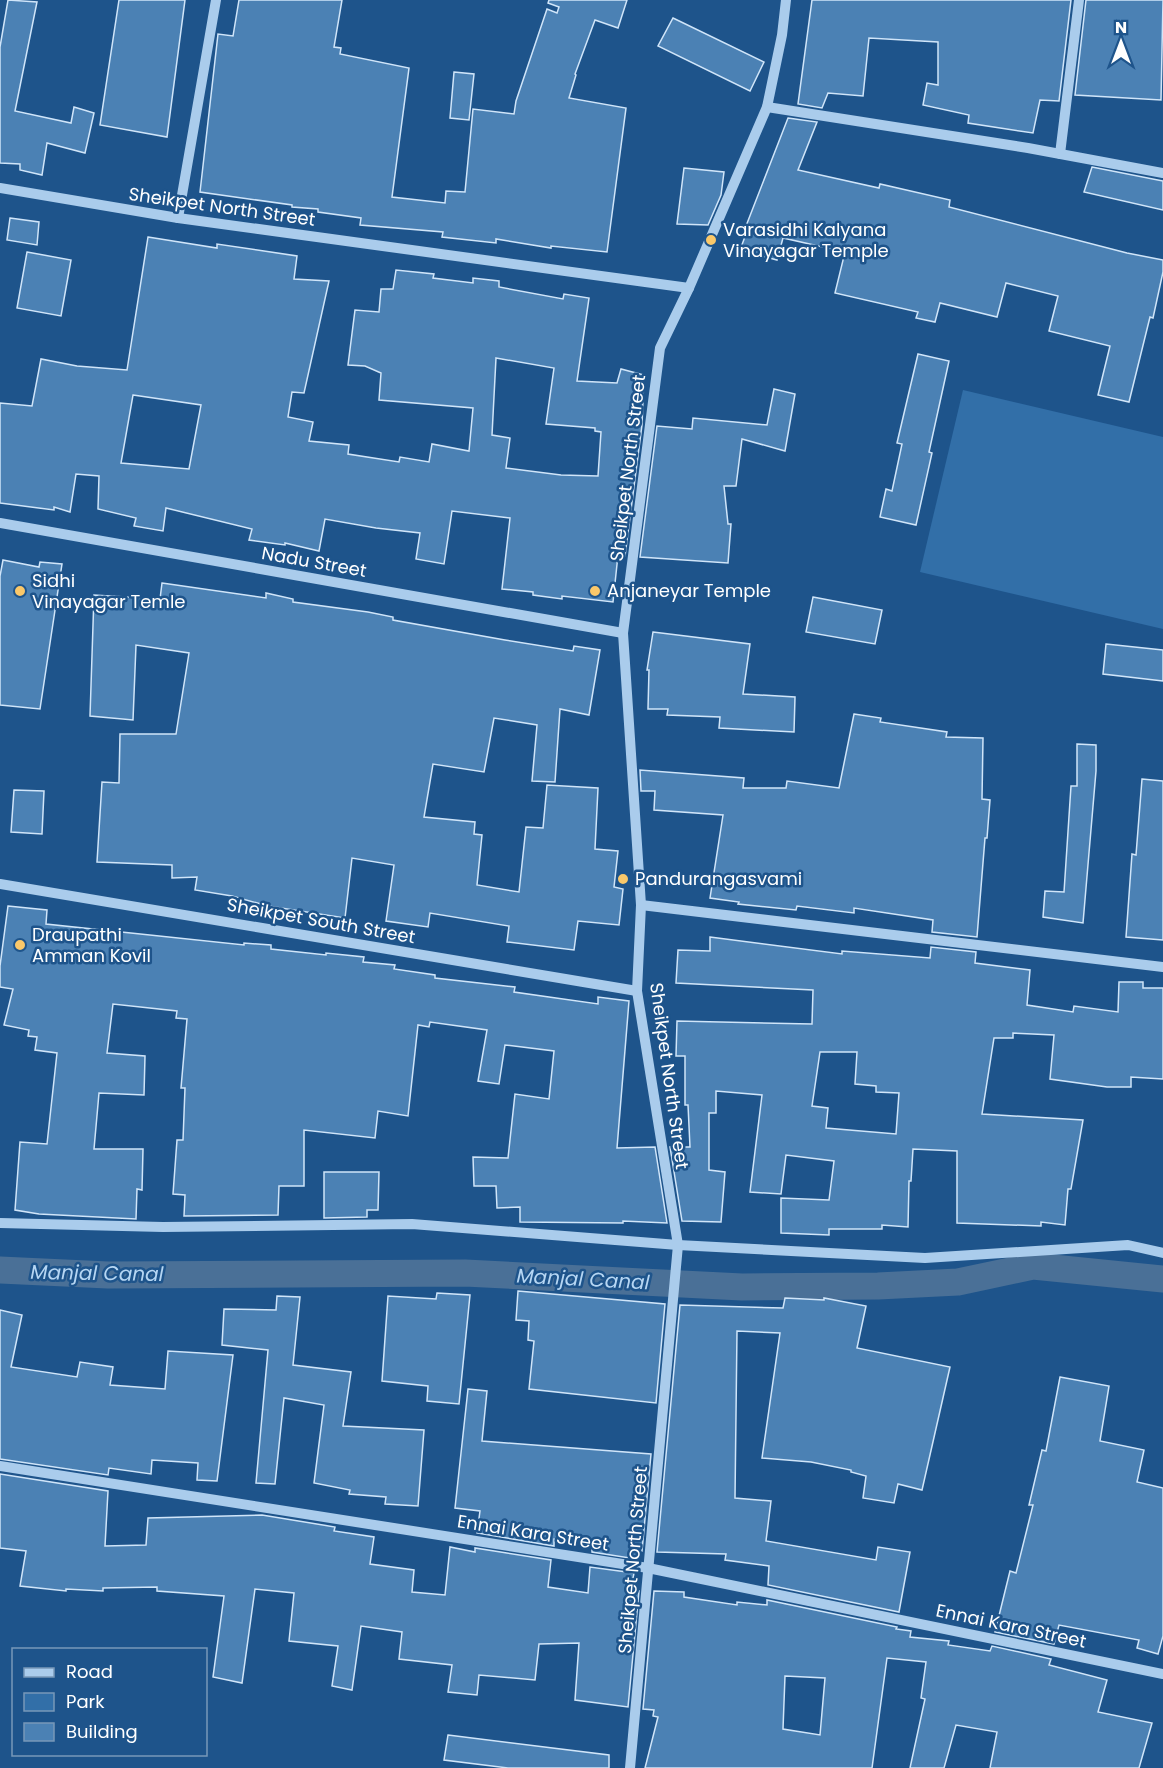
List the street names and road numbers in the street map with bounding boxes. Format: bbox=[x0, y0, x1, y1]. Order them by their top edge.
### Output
street label: Sheikpet North Street bbox=[127, 181, 317, 232]
street label: Sheikpet North Street bbox=[604, 373, 651, 563]
street label: Nadu Street bbox=[260, 540, 368, 583]
street label: Sheikpet South Street bbox=[225, 892, 417, 949]
street label: Sheikpet North Street bbox=[644, 981, 695, 1171]
street label: Sheikpet North Street bbox=[612, 1465, 653, 1655]
street label: Ennai Kara Street bbox=[456, 1508, 611, 1557]
street label: Ennai Kara Street bbox=[934, 1597, 1089, 1654]

